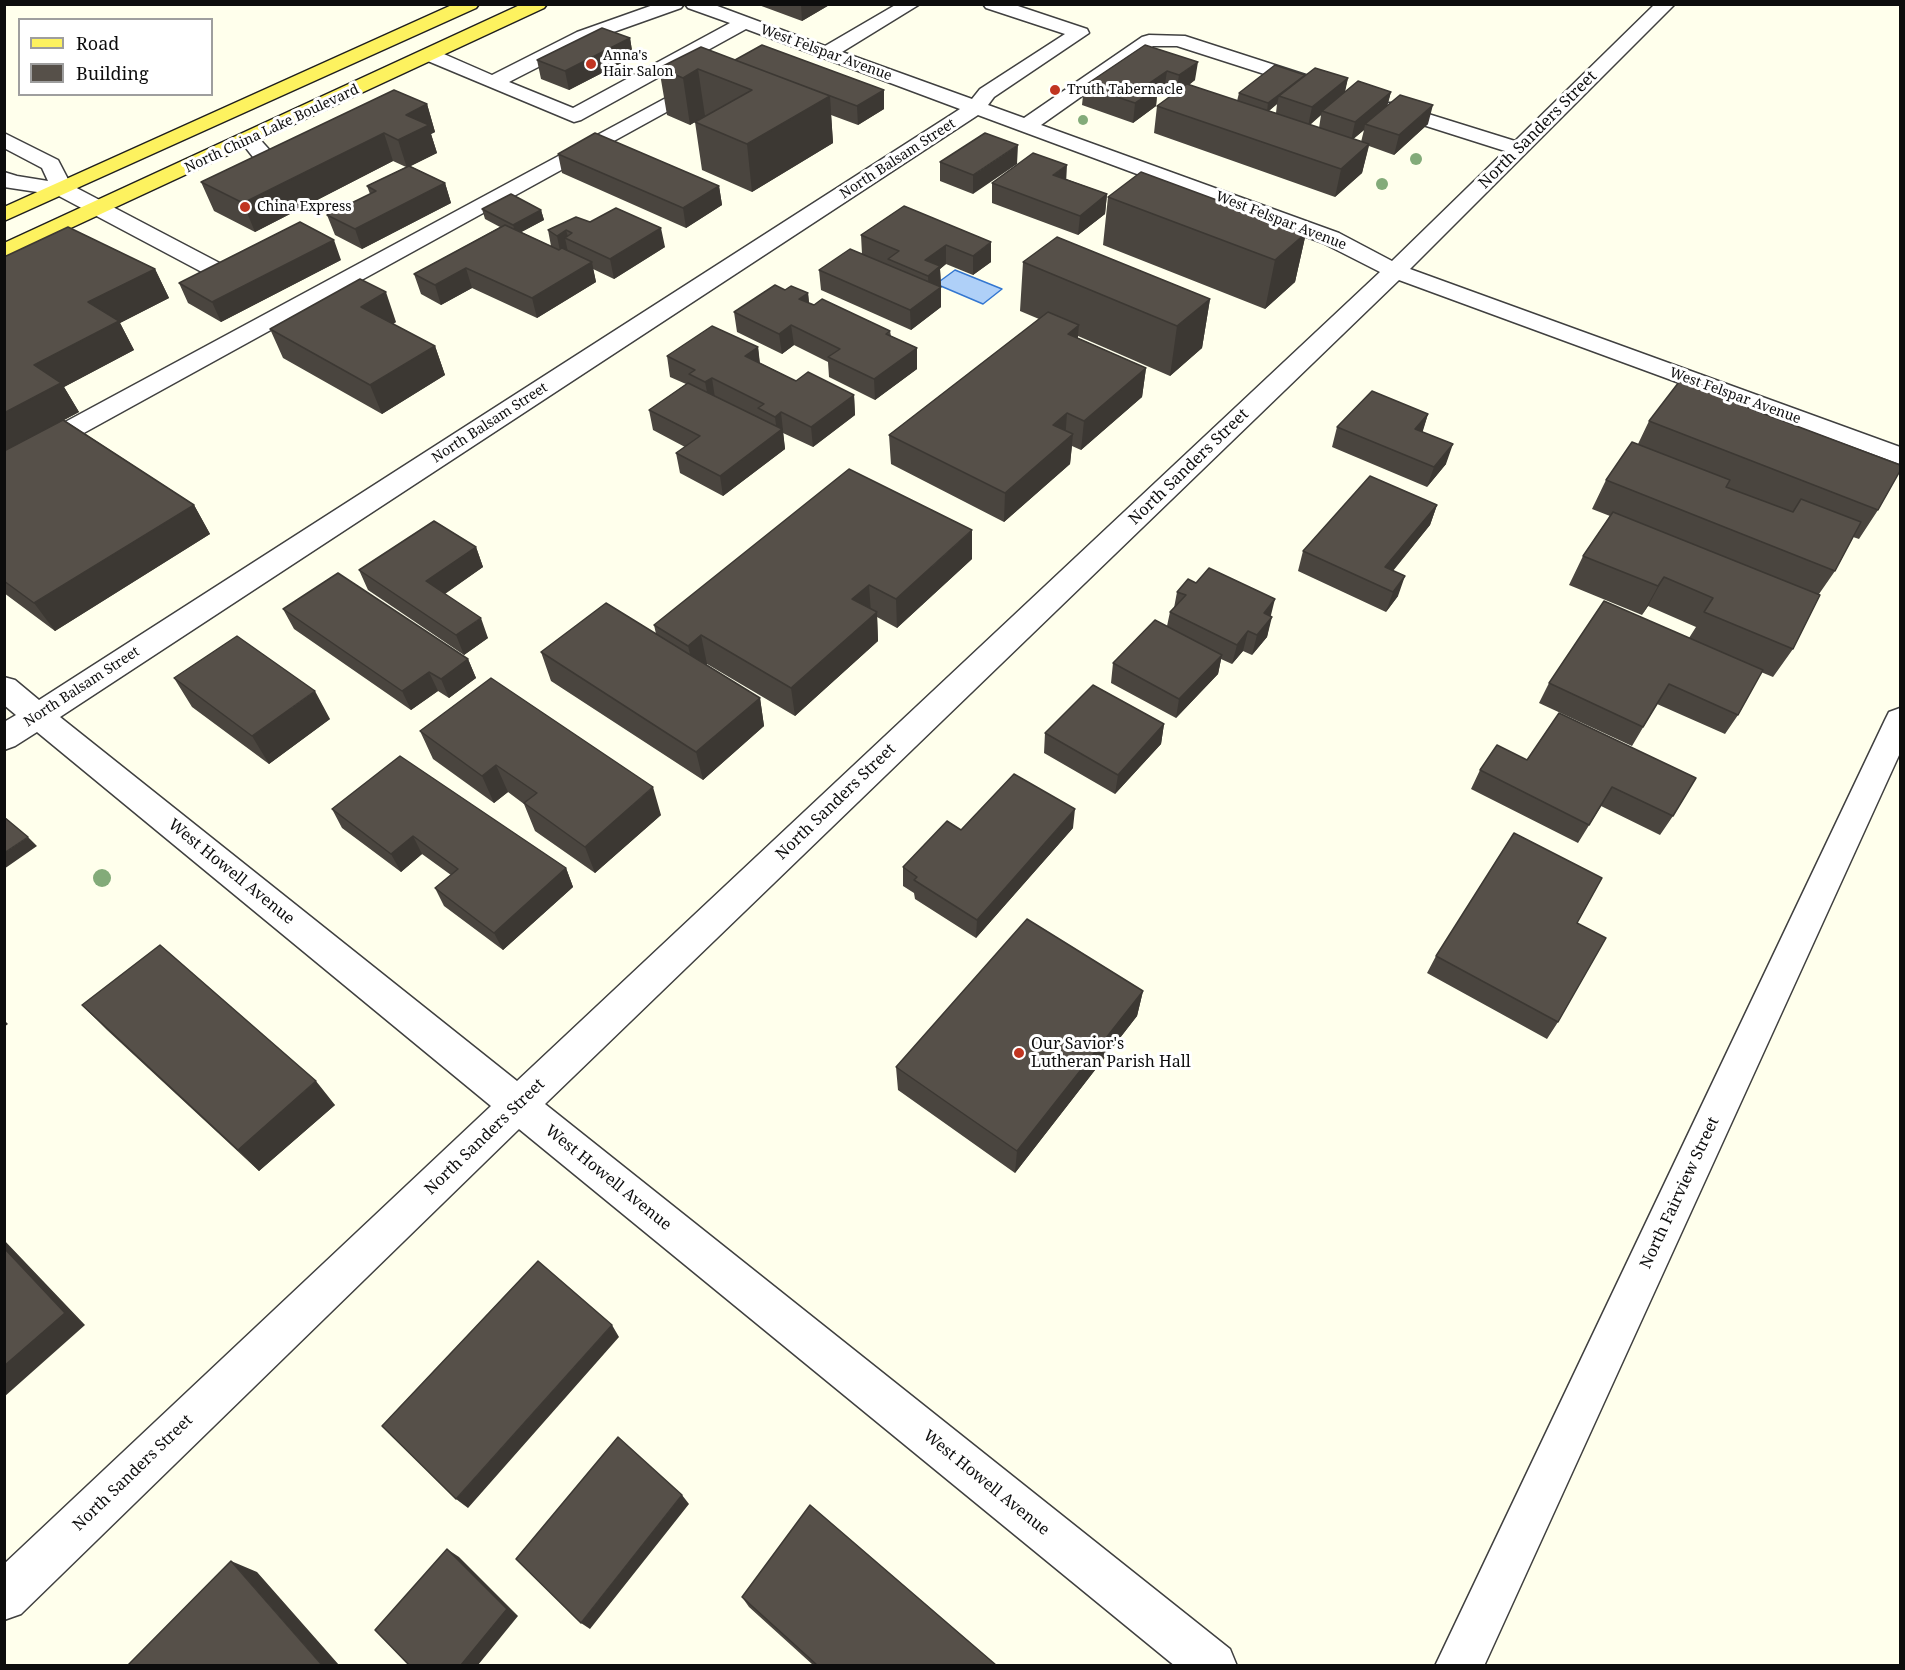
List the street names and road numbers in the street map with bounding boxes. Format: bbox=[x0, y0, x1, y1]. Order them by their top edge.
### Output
street label: West Felspar Avenue bbox=[758, 21, 894, 85]
street label: North Sanders Street bbox=[1475, 67, 1601, 193]
street label: North China Lake Boulevard bbox=[182, 81, 362, 177]
street label: North Balsam Street bbox=[837, 115, 959, 203]
street label: West Felspar Avenue bbox=[1213, 188, 1349, 254]
street label: West Felspar Avenue bbox=[1667, 364, 1803, 428]
street label: North Balsam Street bbox=[429, 379, 551, 467]
street label: North Sanders Street bbox=[1125, 405, 1253, 529]
street label: North Balsam Street bbox=[21, 643, 143, 731]
street label: North Sanders Street bbox=[772, 740, 900, 864]
street label: West Howell Avenue bbox=[164, 815, 298, 929]
street label: North Sanders Street bbox=[421, 1075, 549, 1199]
street label: North Fairview Street bbox=[1636, 1114, 1724, 1272]
street label: West Howell Avenue bbox=[541, 1121, 675, 1235]
street label: North Sanders Street bbox=[69, 1411, 197, 1535]
street label: West Howell Avenue bbox=[919, 1426, 1053, 1540]

